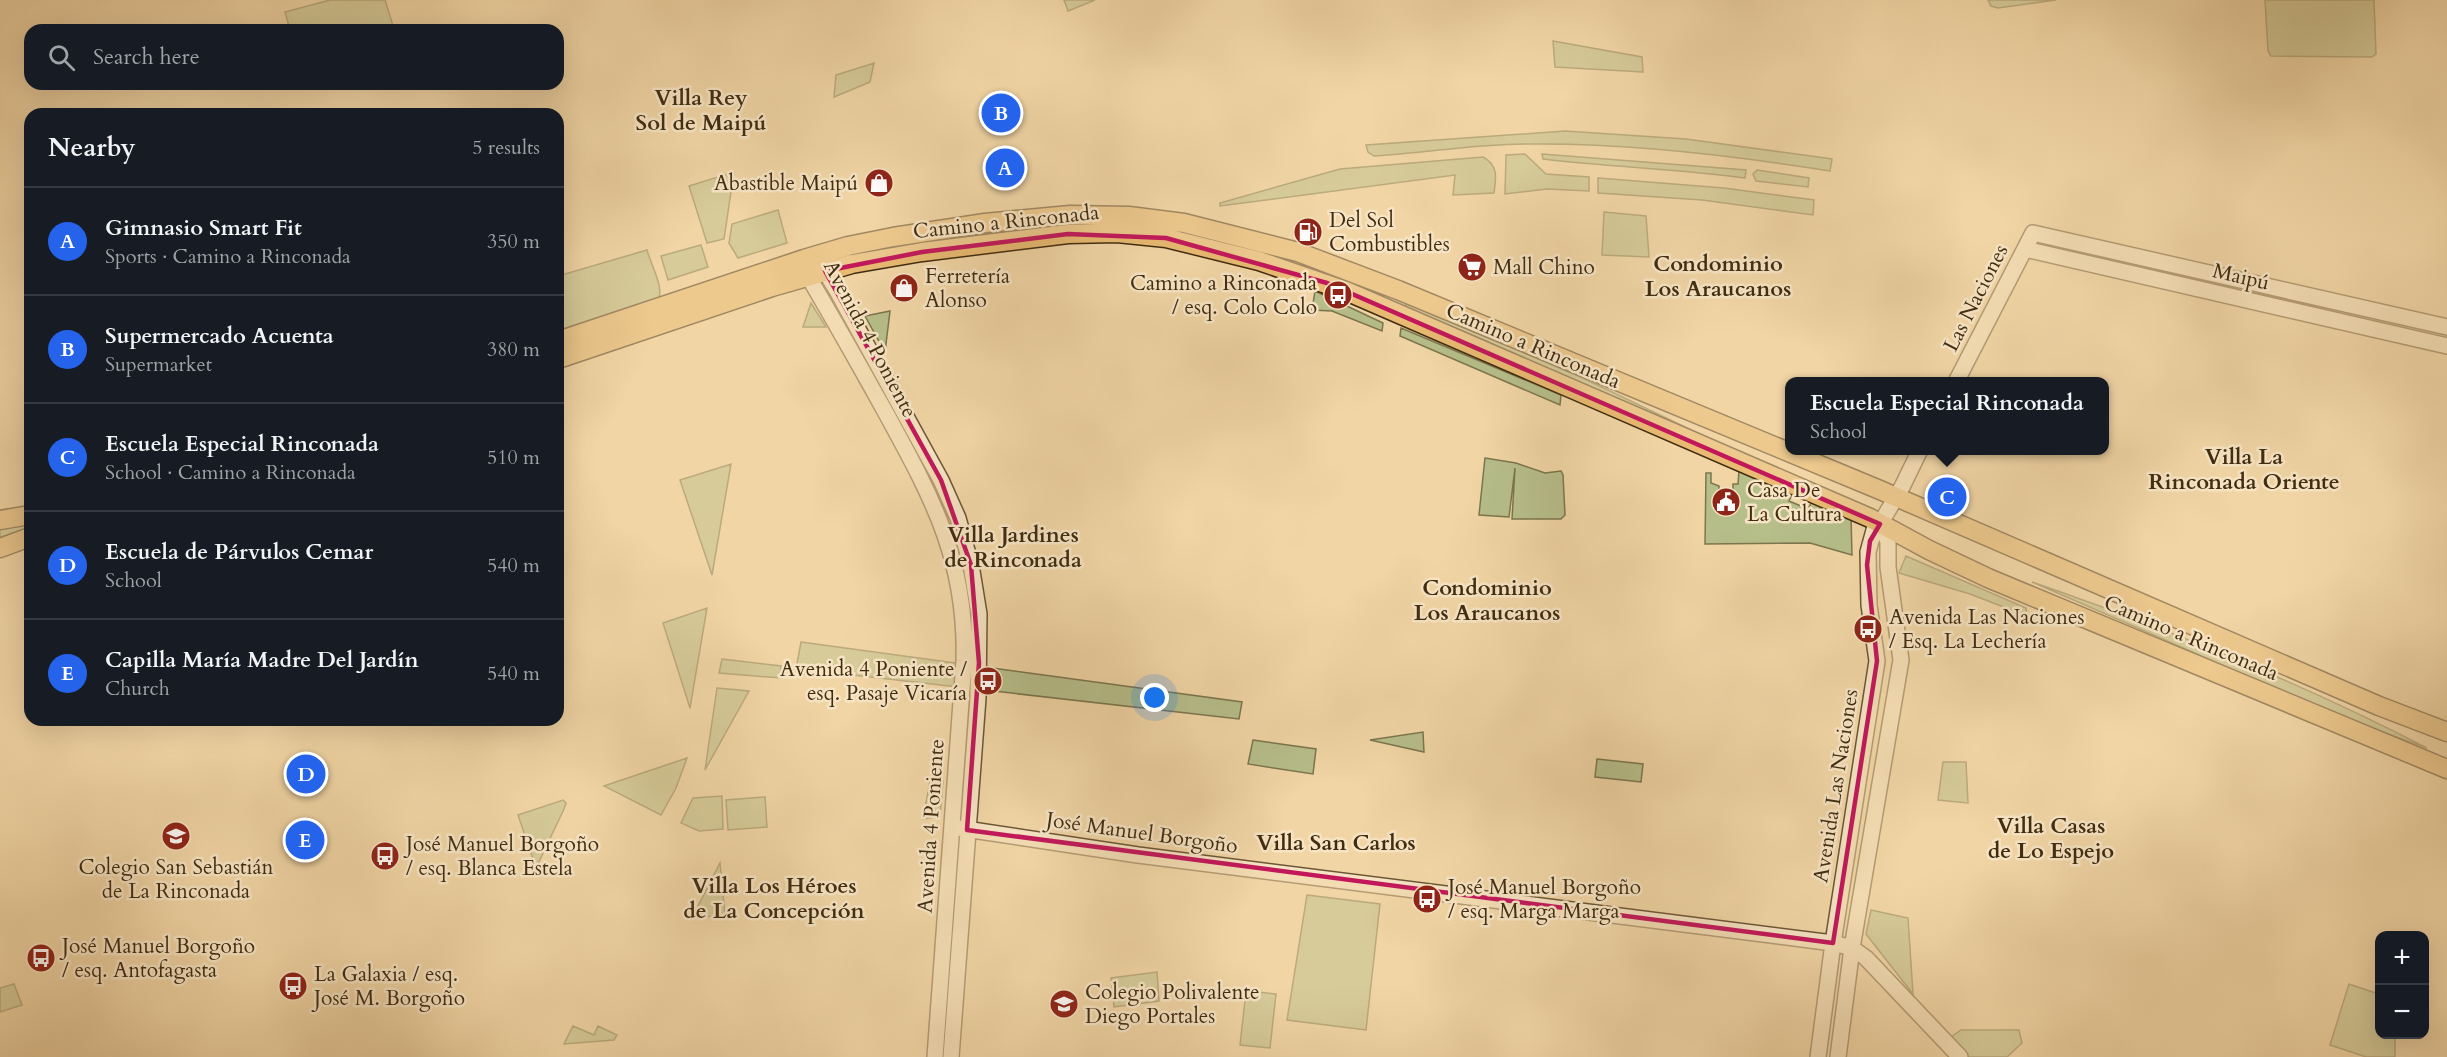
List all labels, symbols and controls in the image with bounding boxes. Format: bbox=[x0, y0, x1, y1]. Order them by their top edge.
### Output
search box bbox=[24, 24, 564, 90]
icon: search bbox=[45, 41, 78, 74]
text: Search here bbox=[93, 42, 200, 72]
district label: Villa Rey Sol de Maipú bbox=[636, 83, 767, 138]
pin: B bbox=[982, 90, 1020, 136]
text: Nearby bbox=[48, 130, 136, 165]
text: 5 results bbox=[472, 134, 540, 161]
pin: A bbox=[986, 146, 1024, 190]
shop icon: Abastible Maipú bbox=[863, 167, 895, 199]
place label: Abastible Maipú bbox=[714, 169, 858, 198]
street label: Camino a Rinconada bbox=[911, 198, 1101, 246]
place label: Del Sol Combustibles bbox=[1329, 206, 1450, 259]
text: Gimnasio Smart Fit bbox=[105, 213, 302, 243]
fuel station icon: Del Sol Combustibles bbox=[1292, 216, 1324, 248]
text: A bbox=[60, 228, 75, 255]
text: 350 m bbox=[487, 228, 540, 255]
street label: Las Naciones bbox=[1937, 239, 2015, 357]
text: Sports · Camino a Rinconada bbox=[105, 243, 351, 270]
district label: Condominio Los Araucanos bbox=[1645, 249, 1791, 304]
supermarket icon: Mall Chino bbox=[1456, 251, 1488, 283]
place label: Mall Chino bbox=[1493, 253, 1595, 282]
street label: Avenida 4 Poniente bbox=[816, 255, 924, 423]
street label: Maipú bbox=[2210, 256, 2272, 298]
place label: Ferretería Alonso bbox=[925, 262, 1010, 315]
place label: Camino a Rinconada / esq. Colo Colo bbox=[1130, 269, 1317, 322]
shop icon: Ferretería Alonso bbox=[888, 272, 920, 304]
bus stop icon: Camino a Rinconada / esq. Colo Colo bbox=[1322, 279, 1354, 311]
street label: Camino a Rinconada bbox=[1441, 296, 1625, 396]
text: Supermercado Acuenta bbox=[105, 321, 334, 351]
text: B bbox=[60, 336, 75, 363]
text: 380 m bbox=[487, 336, 540, 363]
text: Supermarket bbox=[105, 351, 212, 378]
popup bbox=[1785, 377, 2109, 455]
text: Escuela Especial Rinconada bbox=[1810, 388, 2084, 418]
text: School bbox=[1810, 418, 1867, 445]
text: Escuela Especial Rinconada bbox=[105, 429, 379, 459]
district label: Villa La Rinconada Oriente bbox=[2148, 442, 2340, 497]
text: C bbox=[60, 444, 75, 471]
text: 510 m bbox=[487, 444, 540, 471]
text: School · Camino a Rinconada bbox=[105, 459, 356, 486]
pin: C bbox=[1928, 474, 1966, 520]
place label: Casa De La Cultura bbox=[1747, 476, 1842, 529]
public building icon: Casa De La Cultura bbox=[1710, 486, 1742, 518]
district label: Villa Jardines de Rinconada bbox=[944, 520, 1082, 575]
text: Escuela de Párvulos Cemar bbox=[105, 537, 373, 567]
text: D bbox=[59, 552, 76, 579]
text: 540 m bbox=[487, 552, 540, 579]
text: School bbox=[105, 567, 162, 594]
district label: Condominio Los Araucanos bbox=[1414, 573, 1560, 628]
street label: Camino a Rinconada bbox=[2099, 588, 2283, 688]
place label: Avenida Las Naciones / Esq. La Lechería bbox=[1889, 603, 2085, 656]
bus stop icon: Avenida Las Naciones / Esq. La Lechería bbox=[1852, 613, 1884, 645]
text: Capilla María Madre Del Jardín bbox=[105, 645, 419, 675]
place label: Avenida 4 Poniente / esq. Pasaje Vicaría bbox=[780, 655, 967, 708]
text: E bbox=[61, 660, 74, 687]
text: 540 m bbox=[487, 660, 540, 687]
bus stop icon: Avenida 4 Poniente / esq. Pasaje Vicaría bbox=[972, 665, 1004, 697]
text: Church bbox=[105, 675, 170, 702]
your location bbox=[1140, 683, 1169, 712]
street label: Avenida Las Naciones bbox=[1806, 687, 1866, 885]
street label: Avenida 4 Poniente bbox=[910, 738, 952, 914]
pin: D bbox=[286, 752, 326, 796]
street label: José Manuel Borgoño bbox=[1041, 805, 1240, 861]
district label: Villa Casas de Lo Espejo bbox=[1988, 811, 2114, 866]
pin: E bbox=[286, 818, 324, 862]
school or university icon: Colegio San Sebastián de La Rinconada bbox=[160, 820, 192, 852]
district label: Villa San Carlos bbox=[1256, 828, 1416, 858]
place label: José Manuel Borgoño / esq. Blanca Estela bbox=[403, 830, 599, 883]
bus stop icon: José Manuel Borgoño / esq. Blanca Estela bbox=[369, 840, 401, 872]
place label: Colegio San Sebastián de La Rinconada bbox=[78, 853, 274, 906]
district label: Villa Los Héroes de La Concepción bbox=[683, 871, 865, 926]
place label: José Manuel Borgoño / esq. Marga Marga bbox=[1445, 873, 1641, 926]
bus stop icon: José Manuel Borgoño / esq. Marga Marga bbox=[1411, 883, 1443, 915]
map controls bbox=[2375, 931, 2429, 1039]
button: + bbox=[2375, 931, 2429, 985]
place label: José Manuel Borgoño / esq. Antofagasta bbox=[59, 932, 255, 985]
bus stop icon: José Manuel Borgoño / esq. Antofagasta bbox=[25, 942, 57, 974]
place label: La Galaxia / esq. José M. Borgoño bbox=[311, 960, 465, 1013]
bus stop icon: La Galaxia / esq. José M. Borgoño bbox=[277, 970, 309, 1002]
place label: Colegio Polivalente Diego Portales bbox=[1085, 978, 1260, 1031]
button: − bbox=[2375, 985, 2429, 1039]
school or university icon: Colegio Polivalente Diego Portales bbox=[1048, 988, 1080, 1020]

